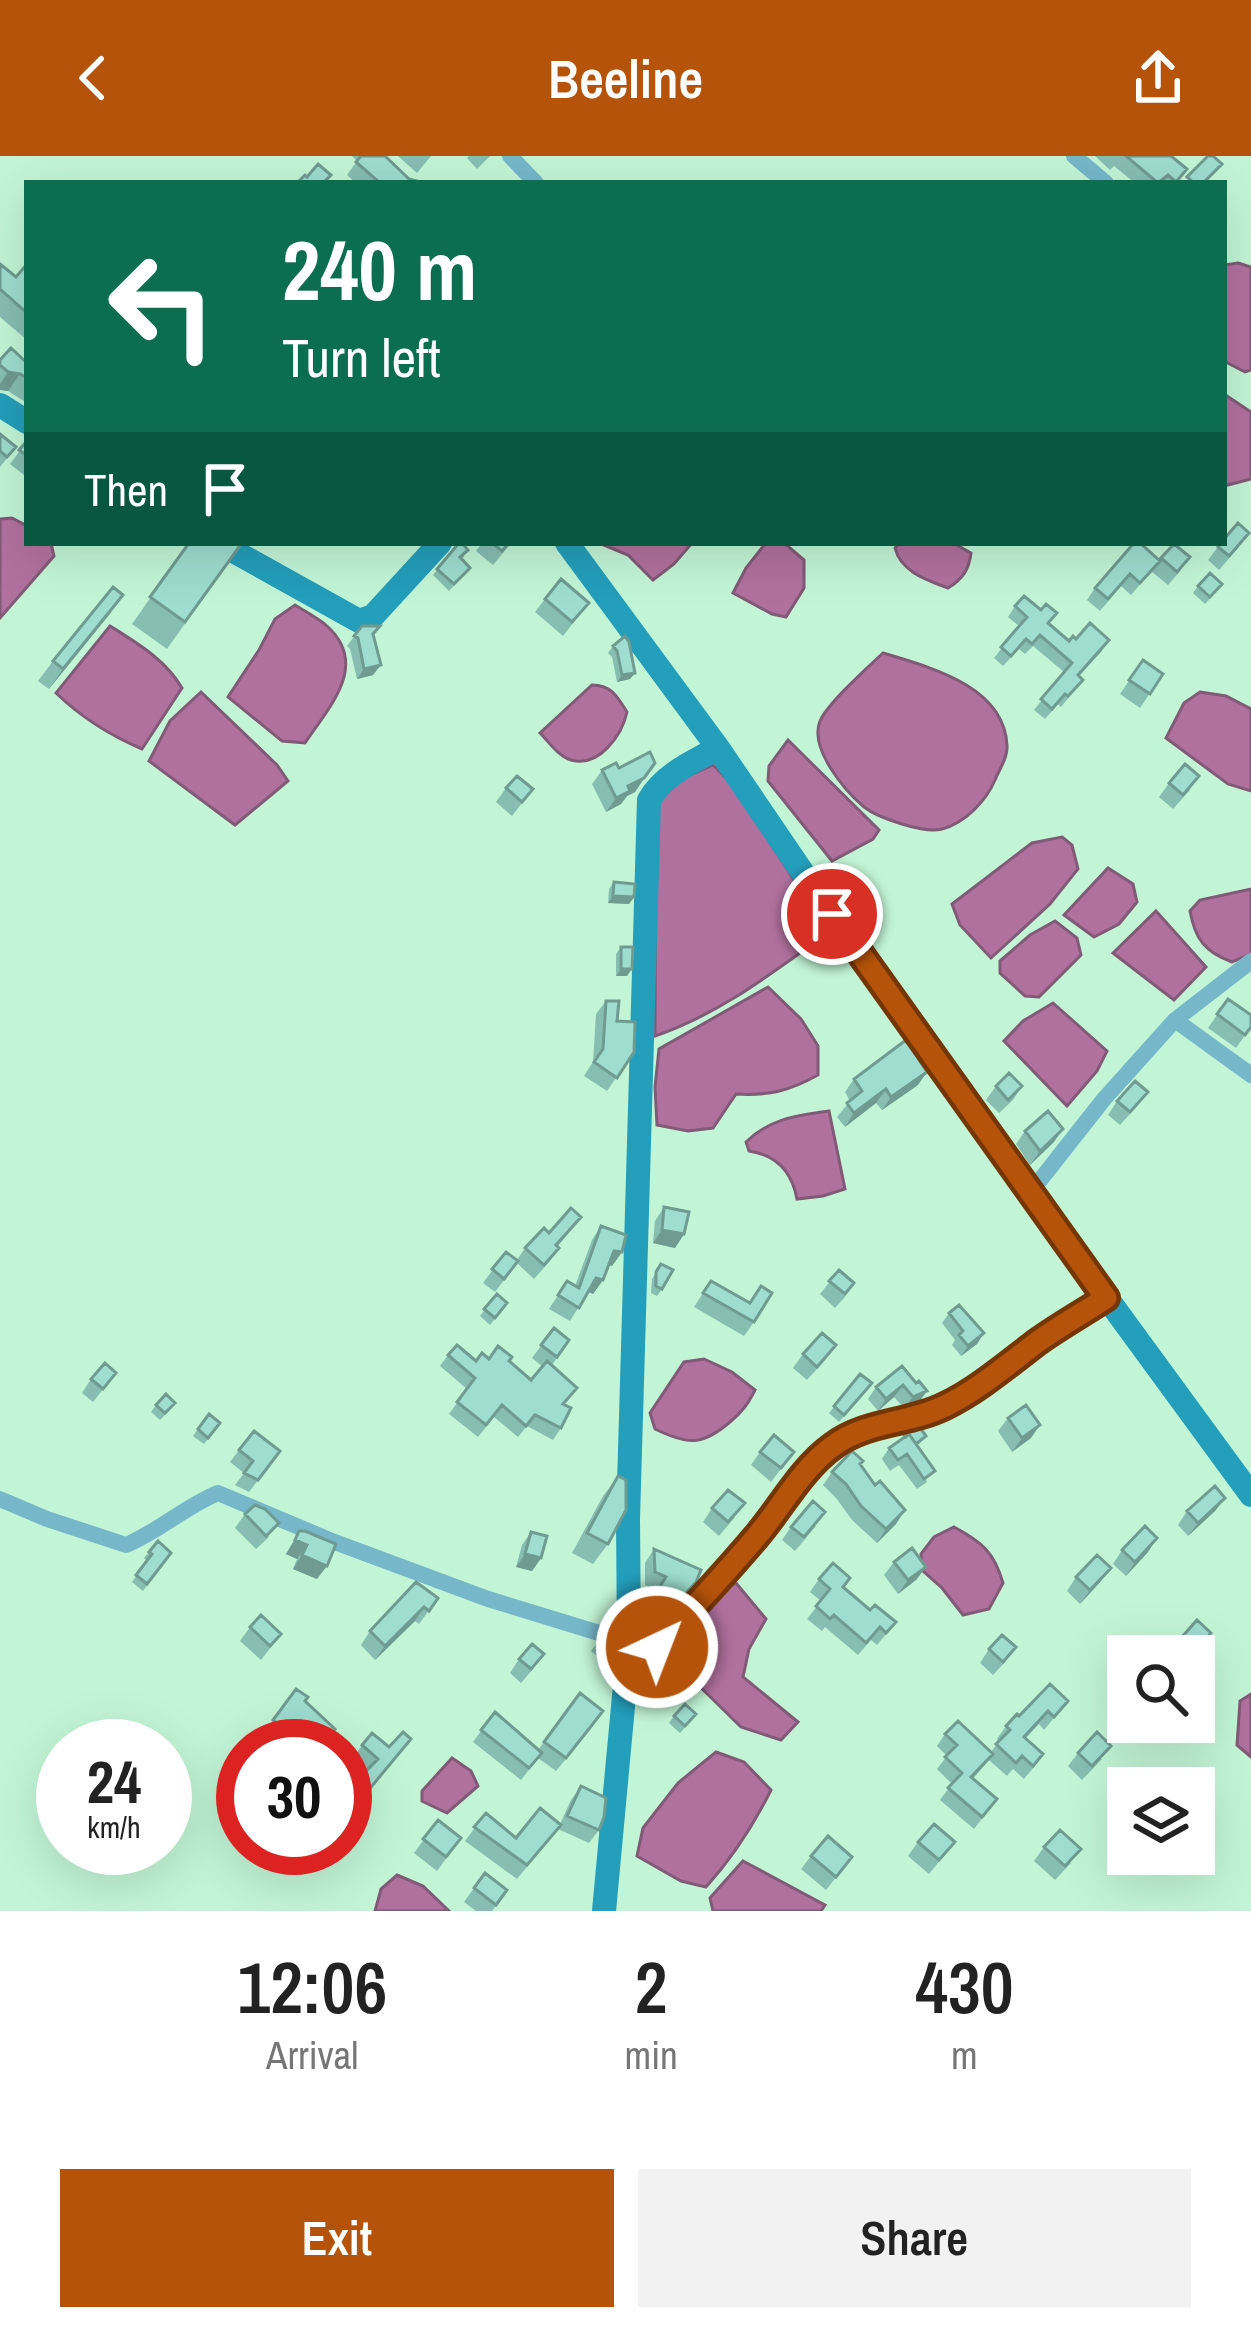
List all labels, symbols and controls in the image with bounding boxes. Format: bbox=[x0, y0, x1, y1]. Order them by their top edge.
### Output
text: Beeline bbox=[548, 42, 703, 115]
icon: back bbox=[60, 45, 126, 111]
icon: share bbox=[1125, 45, 1191, 111]
text: 240 m bbox=[282, 213, 477, 326]
icon: left bbox=[84, 228, 240, 384]
text: Turn left bbox=[282, 321, 441, 394]
icon: arrive bbox=[192, 456, 258, 522]
text: Then bbox=[84, 459, 168, 520]
pin bbox=[781, 863, 883, 965]
icon: arrive bbox=[799, 881, 865, 947]
position arrow bbox=[594, 1584, 720, 1710]
map controls bbox=[1107, 1635, 1215, 1875]
button: search bbox=[1107, 1635, 1215, 1743]
speed limit sign: 30 bbox=[216, 1719, 372, 1875]
text: 24 bbox=[87, 1741, 141, 1822]
button: layers bbox=[1107, 1767, 1215, 1875]
text: km/h bbox=[87, 1807, 141, 1847]
text: 12:06 bbox=[237, 1938, 387, 2035]
text: 2 bbox=[635, 1938, 668, 2035]
text: 430 bbox=[915, 1938, 1014, 2035]
text: Arrival bbox=[266, 2029, 358, 2081]
text: min bbox=[625, 2029, 678, 2081]
text: m bbox=[951, 2029, 978, 2081]
button: Exit bbox=[60, 2169, 614, 2307]
button: Share bbox=[638, 2169, 1191, 2307]

